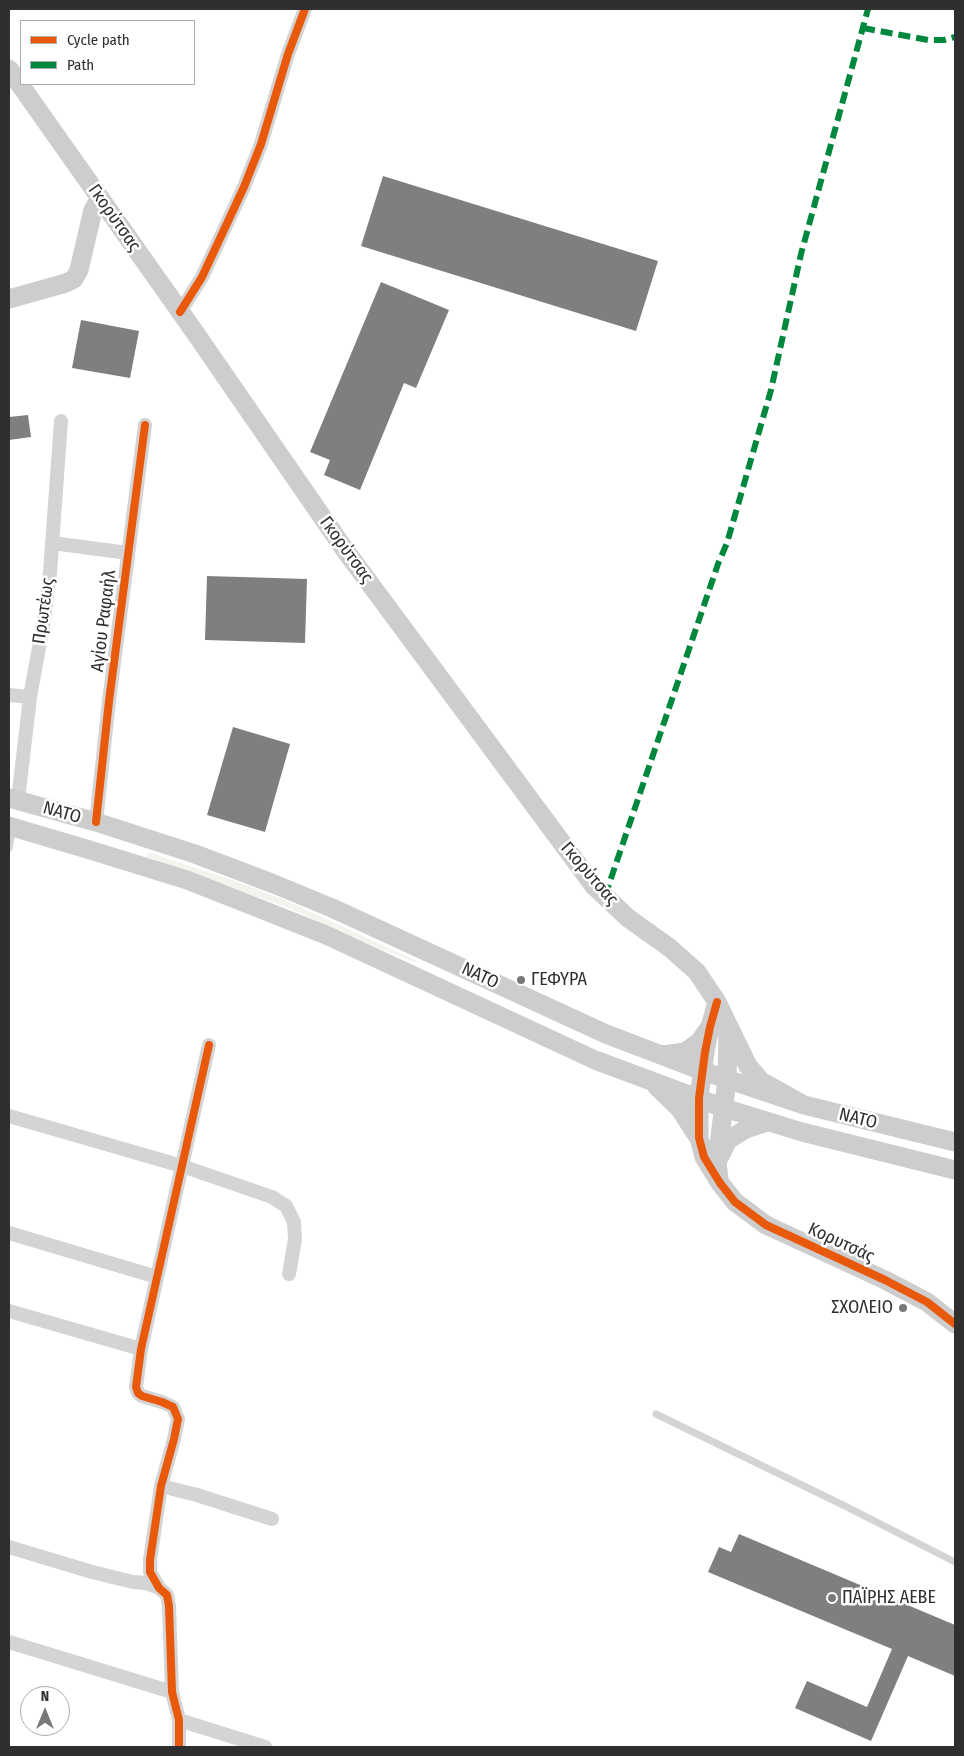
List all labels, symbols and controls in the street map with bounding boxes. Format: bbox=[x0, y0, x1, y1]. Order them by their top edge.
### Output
legend bbox=[20, 20, 195, 85]
text: Cycle path bbox=[67, 31, 130, 49]
text: Path bbox=[67, 56, 94, 74]
street label: Γκορύτσας bbox=[83, 180, 145, 256]
street label: Γκορύτσας bbox=[315, 513, 377, 587]
street label: Αγίου Ραφαήλ bbox=[87, 569, 121, 673]
street label: Πρωτέως bbox=[29, 576, 59, 646]
street label: ΝΑΤΟ bbox=[41, 797, 83, 829]
street label: Γκορύτσας bbox=[556, 838, 622, 910]
street label: ΝΑΤΟ bbox=[458, 958, 502, 994]
place label: ΓΕΦΥΡΑ bbox=[531, 969, 587, 991]
marker: ΓΕΦΥΡΑ bbox=[515, 974, 527, 986]
street label: ΝΑΤΟ bbox=[837, 1104, 879, 1134]
street label: Κορυτσάς bbox=[804, 1218, 878, 1268]
place label: ΣΧΟΛΕΙΟ bbox=[831, 1297, 893, 1319]
marker: ΣΧΟΛΕΙΟ bbox=[897, 1302, 909, 1314]
place label: ΠΑΪΡΗΣ ΑΕΒΕ bbox=[842, 1587, 936, 1609]
marker: ΠΑΪΡΗΣ ΑΕΒΕ bbox=[826, 1592, 838, 1604]
north arrow bbox=[20, 1686, 70, 1736]
text: N bbox=[41, 1688, 49, 1705]

